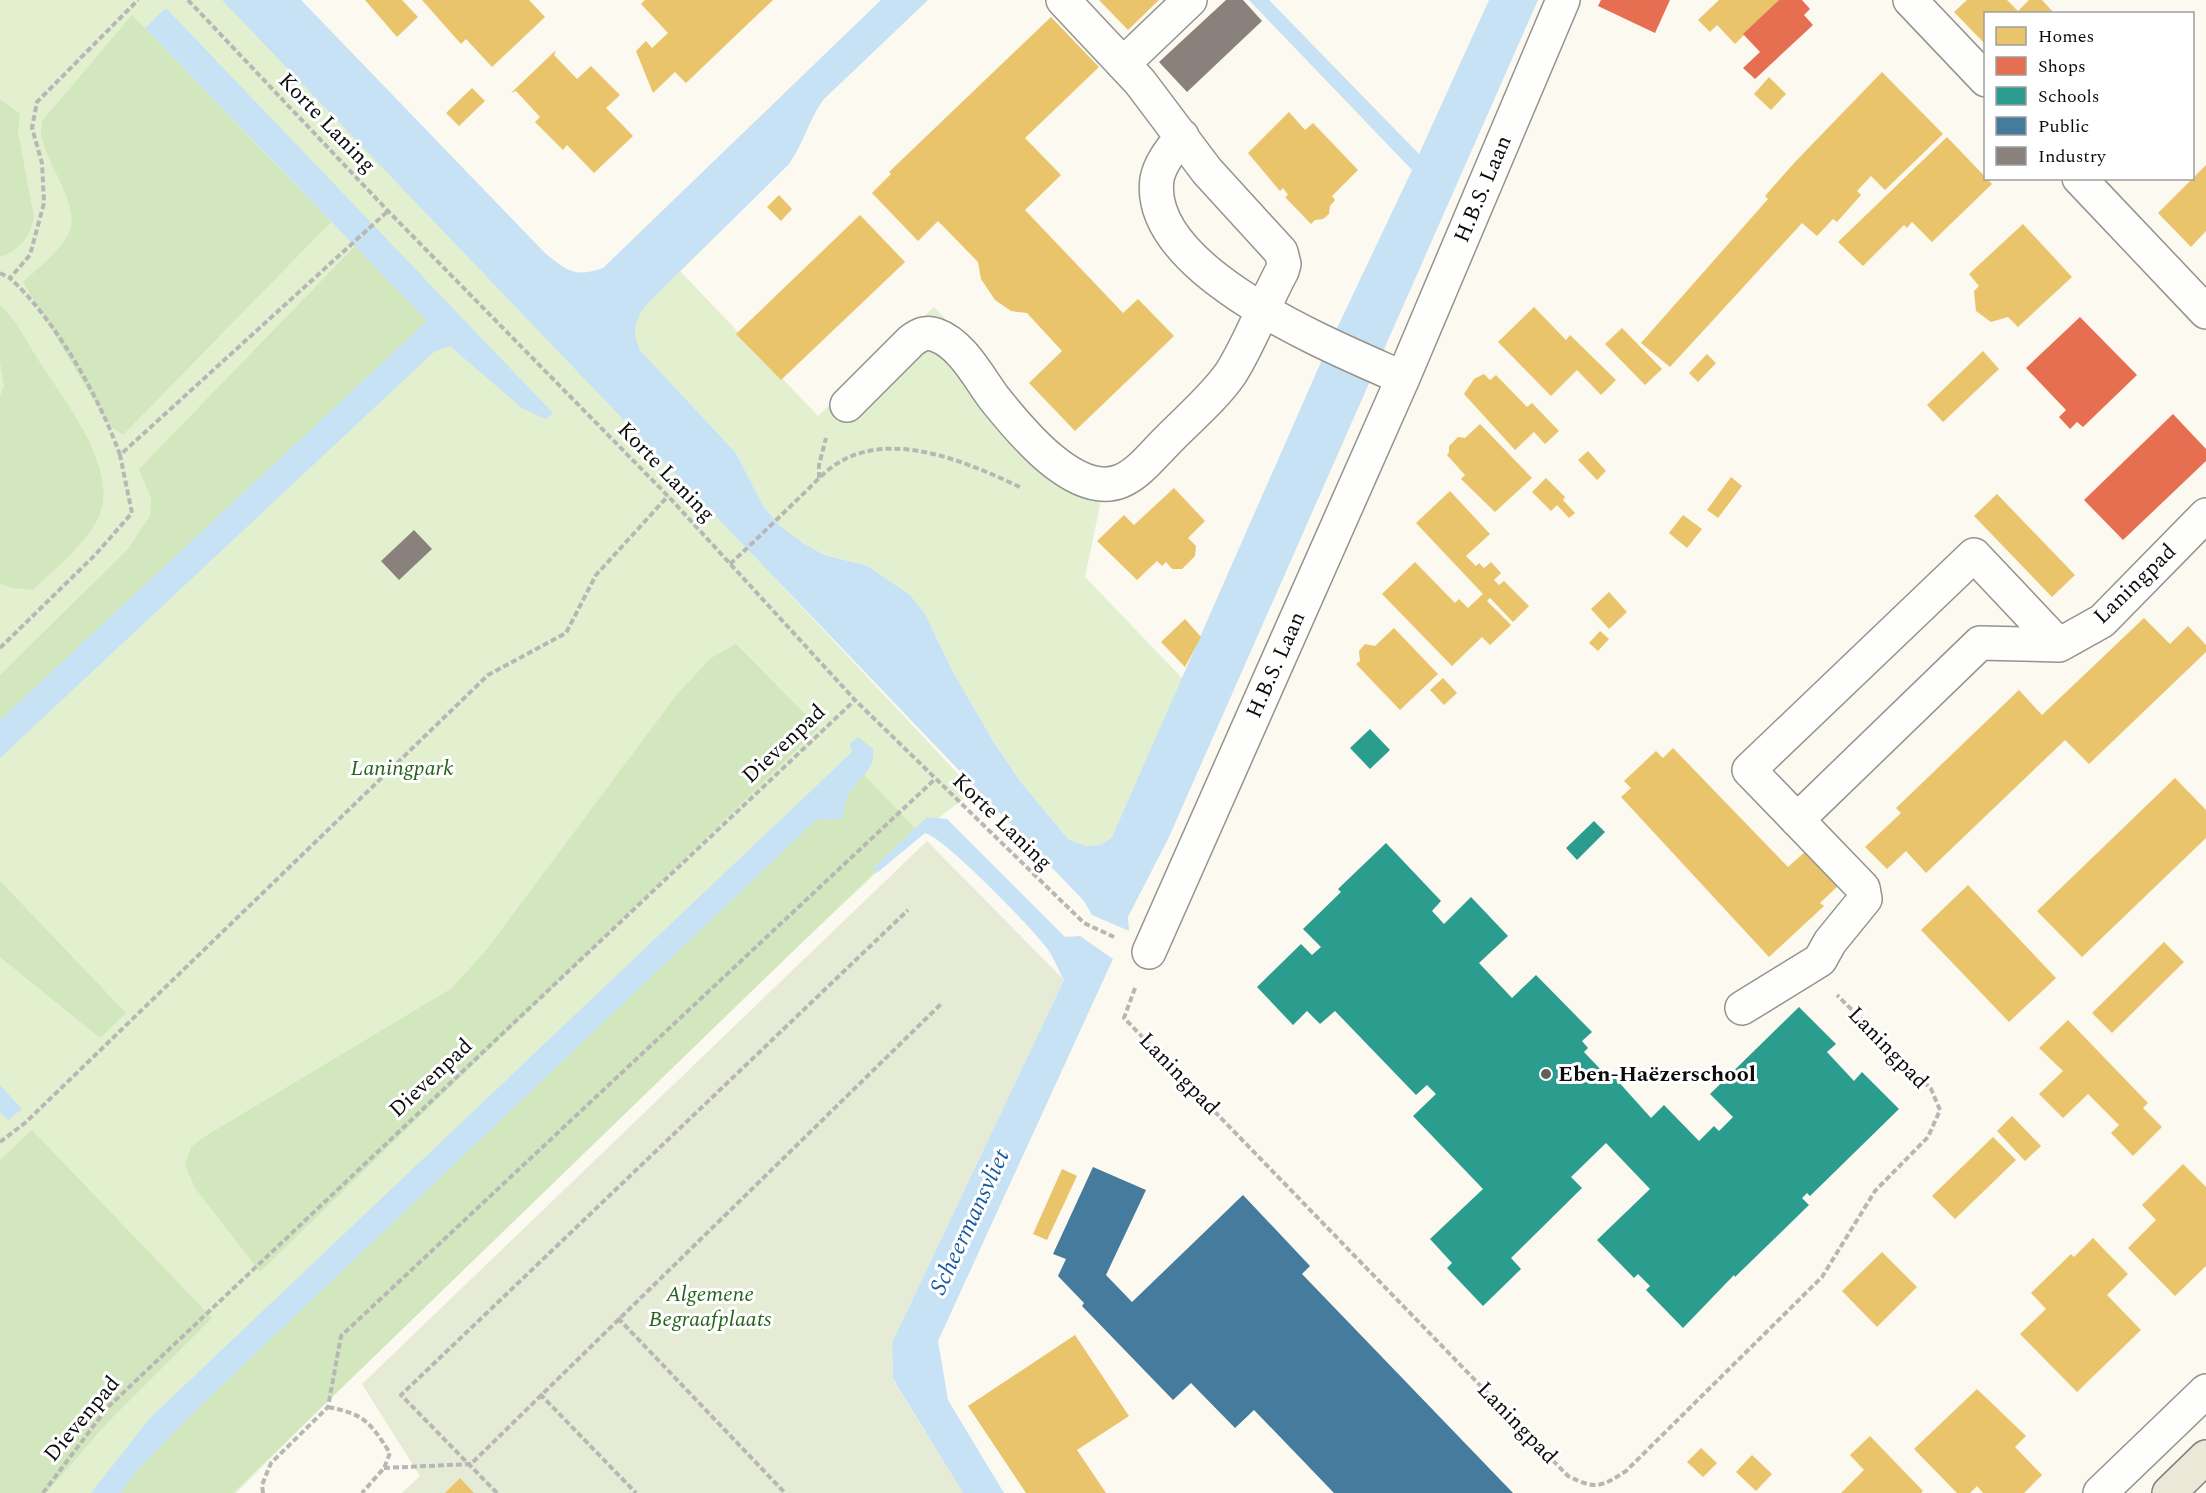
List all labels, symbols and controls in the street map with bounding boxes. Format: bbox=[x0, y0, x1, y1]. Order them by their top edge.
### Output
legend bbox=[1984, 12, 2194, 180]
text: Homes bbox=[2038, 23, 2094, 50]
text: Shops bbox=[2038, 53, 2086, 80]
street label: Korte Laning bbox=[270, 65, 384, 181]
text: Schools bbox=[2038, 83, 2100, 110]
text: Public bbox=[2038, 113, 2089, 140]
street label: H.B.S. Laan bbox=[1446, 130, 1520, 248]
text: Industry bbox=[2038, 143, 2107, 170]
street label: Korte Laning bbox=[609, 414, 723, 530]
street label: Laningpad bbox=[2086, 536, 2184, 632]
street label: H.B.S. Laan bbox=[1238, 606, 1314, 724]
street label: Dievenpad bbox=[735, 696, 833, 792]
park label: Laningpark bbox=[350, 752, 454, 785]
street label: Korte Laning bbox=[944, 765, 1060, 879]
street label: Laningpad bbox=[1840, 999, 1936, 1097]
street label: Laningpad bbox=[1131, 1025, 1227, 1123]
street label: Dievenpad bbox=[382, 1030, 480, 1126]
place label: Eben-Haëzerschool bbox=[1558, 1058, 1756, 1091]
marker: Eben-Haëzerschool bbox=[1539, 1067, 1553, 1081]
water label: Scheermansvliet bbox=[921, 1143, 1020, 1301]
park label: Algemene Begraafplaats bbox=[649, 1278, 772, 1336]
street label: Dievenpad bbox=[36, 1368, 128, 1470]
street label: Laningpad bbox=[1469, 1374, 1565, 1472]

